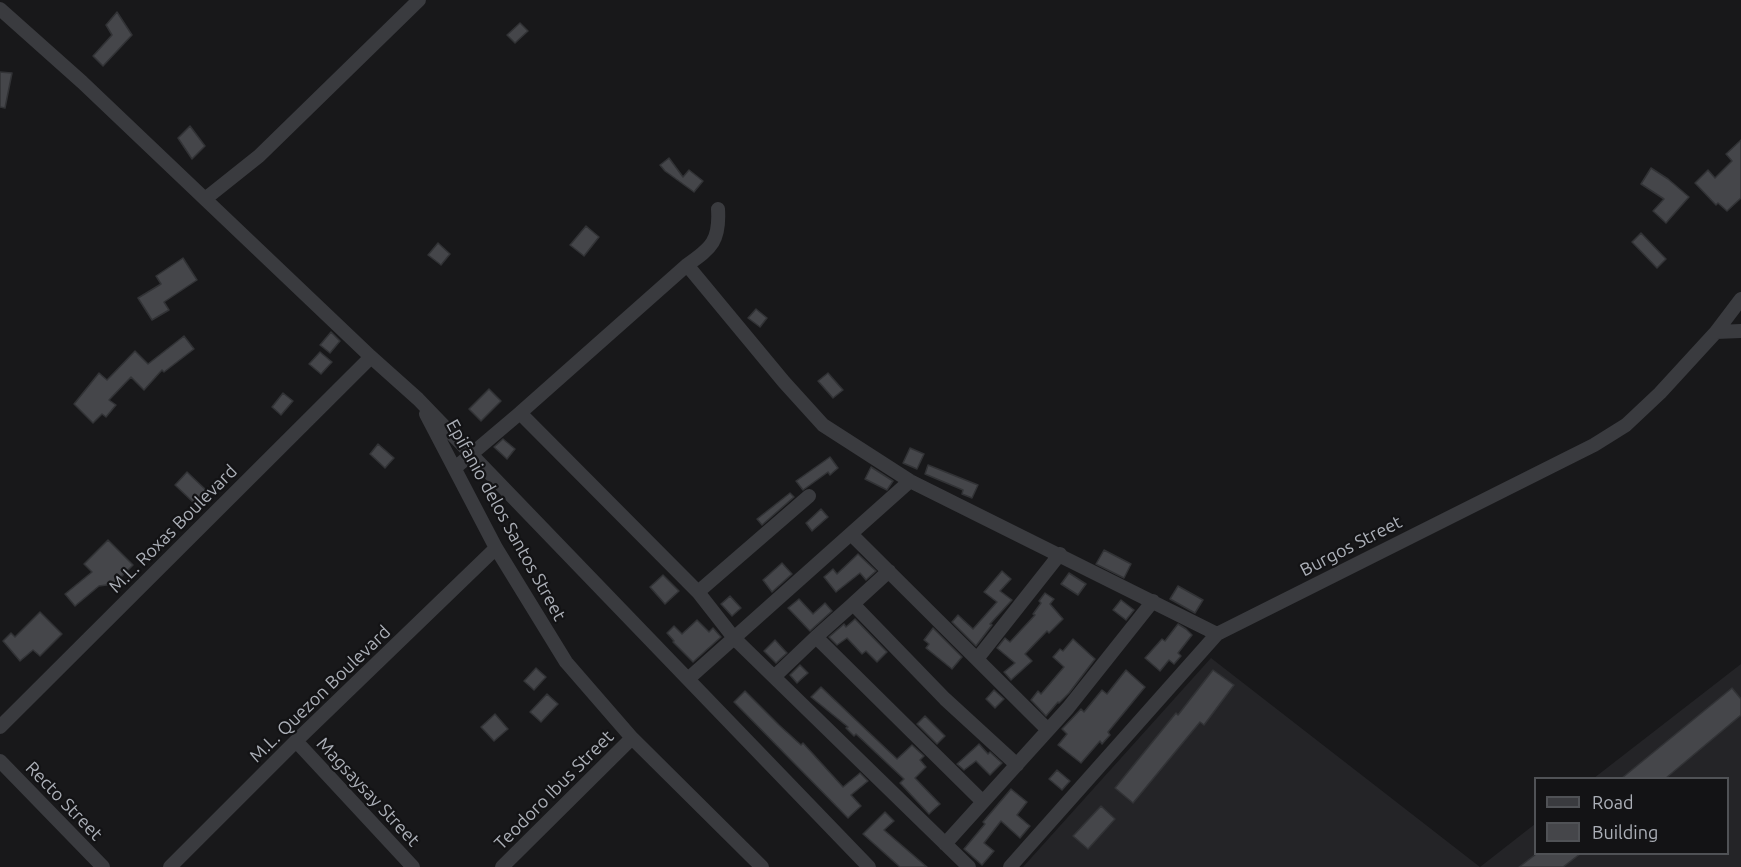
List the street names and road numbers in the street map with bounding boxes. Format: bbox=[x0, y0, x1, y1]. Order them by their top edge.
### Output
street label: Epifanio delos Santos Street bbox=[442, 416, 570, 624]
street label: M.L. Roxas Boulevard bbox=[104, 460, 242, 598]
street label: Burgos Street bbox=[1296, 511, 1406, 581]
street label: M.L. Quezon Boulevard bbox=[245, 621, 395, 767]
street label: Teodoro Ibus Street bbox=[490, 726, 618, 854]
street label: Magsaysay Street bbox=[312, 733, 424, 851]
street label: Recto Street bbox=[21, 757, 107, 845]

